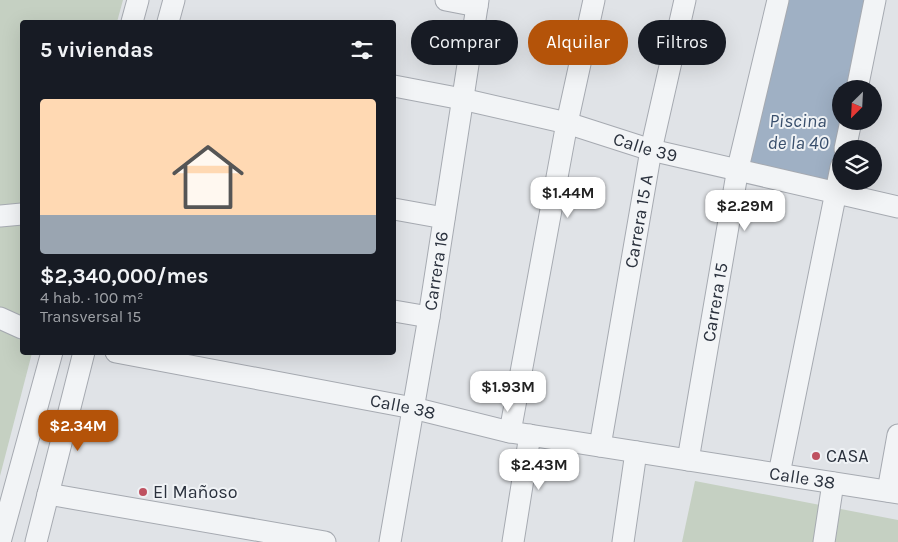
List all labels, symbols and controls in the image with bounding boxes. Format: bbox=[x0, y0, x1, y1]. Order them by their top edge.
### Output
chip: Comprar bbox=[411, 20, 518, 65]
chip: Alquilar bbox=[528, 20, 628, 65]
chip: Filtros bbox=[638, 20, 726, 65]
icon: filters bbox=[348, 36, 376, 64]
text: 5 viviendas bbox=[40, 38, 154, 62]
north arrow bbox=[832, 80, 882, 130]
map controls bbox=[832, 80, 882, 190]
water label: Piscina de la 40 bbox=[767, 110, 829, 154]
street label: Calle 39 bbox=[610, 128, 679, 167]
icon: home bbox=[163, 132, 253, 222]
button: layers bbox=[832, 140, 882, 190]
street label: Carrera 15 A bbox=[620, 173, 658, 270]
pin: $1.44M bbox=[527, 176, 609, 219]
text: $1.44M bbox=[541, 183, 595, 202]
pin: $2.29M bbox=[704, 190, 786, 232]
text: $2.29M bbox=[716, 196, 774, 215]
street label: Carrera 16 bbox=[419, 230, 453, 312]
street label: Carrera 15 bbox=[697, 261, 733, 344]
text: $2,340,000/mes bbox=[40, 264, 209, 288]
text: 4 hab. · 100 m² bbox=[40, 288, 143, 307]
text: Transversal 15 bbox=[40, 307, 141, 326]
pin: $1.93M bbox=[467, 370, 549, 413]
text: $1.93M bbox=[481, 377, 535, 396]
street label: Calle 38 bbox=[368, 389, 438, 424]
pin: $2.34M bbox=[37, 410, 119, 452]
text: $2.34M bbox=[49, 416, 107, 435]
place label: CASA bbox=[826, 445, 869, 467]
pin: $2.43M bbox=[498, 448, 580, 491]
marker: CASA bbox=[810, 450, 822, 462]
text: $2.43M bbox=[510, 455, 568, 474]
street label: Calle 38 bbox=[768, 462, 837, 494]
place label: El Mañoso bbox=[153, 481, 238, 503]
marker: El Mañoso bbox=[137, 486, 149, 498]

